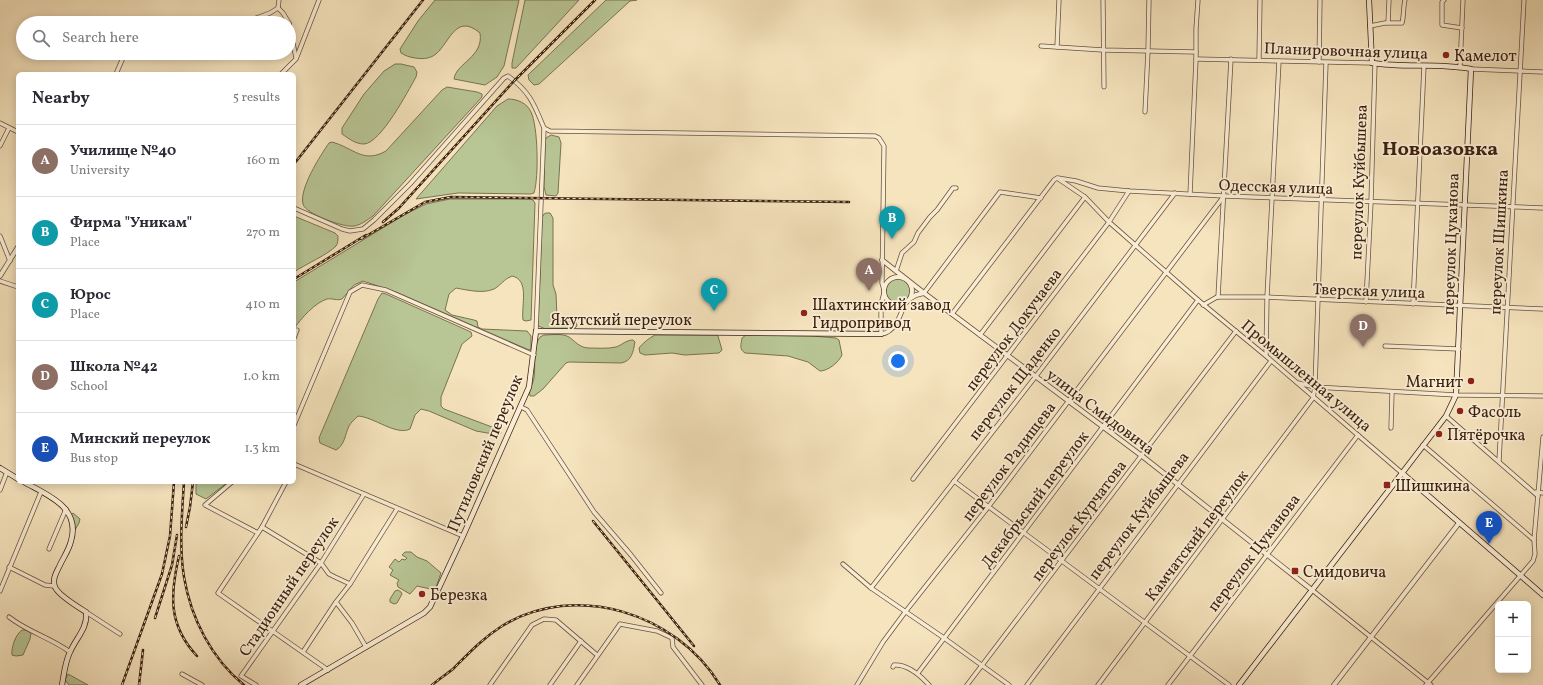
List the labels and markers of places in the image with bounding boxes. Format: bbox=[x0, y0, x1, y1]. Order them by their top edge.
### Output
place label: Камелот bbox=[1454, 46, 1517, 68]
marker: Камелот bbox=[1441, 50, 1451, 60]
pin: B bbox=[879, 206, 905, 239]
pin: A bbox=[856, 258, 882, 291]
pin: C bbox=[701, 278, 727, 311]
place label: Шахтинский завод Гидропривод bbox=[812, 295, 951, 335]
marker: Шахтинский завод Гидропривод bbox=[799, 308, 809, 318]
pin: D bbox=[1350, 314, 1376, 347]
place label: Магнит bbox=[1406, 372, 1463, 394]
marker: Магнит bbox=[1466, 376, 1476, 386]
place label: Фасоль bbox=[1468, 402, 1521, 424]
marker: Фасоль bbox=[1455, 406, 1465, 416]
place label: Пятёрочка bbox=[1447, 425, 1526, 447]
marker: Пятёрочка bbox=[1434, 429, 1444, 439]
place label: Шишкина bbox=[1395, 476, 1470, 498]
marker: Шишкина bbox=[1382, 480, 1392, 490]
pin: E bbox=[1476, 511, 1502, 544]
place label: Смидовича bbox=[1303, 562, 1386, 584]
marker: Смидовича bbox=[1290, 566, 1300, 576]
place label: Березка bbox=[430, 585, 488, 607]
marker: Березка bbox=[417, 589, 427, 599]

